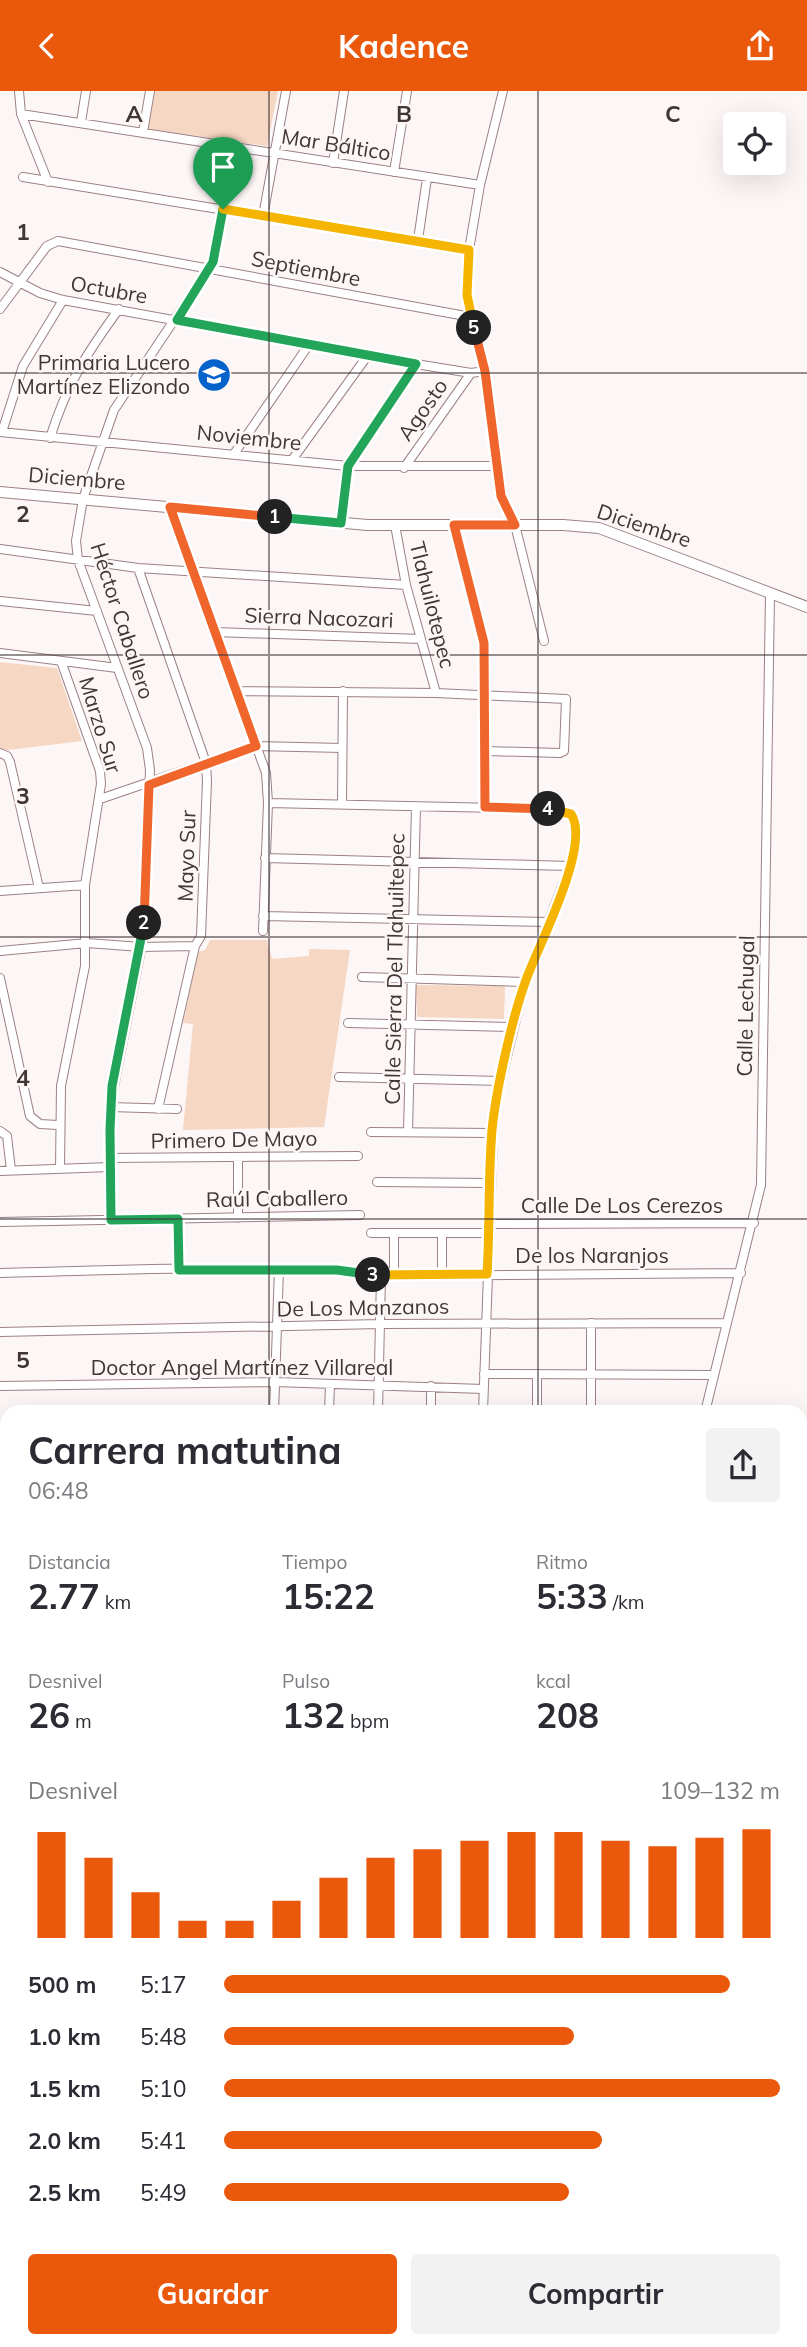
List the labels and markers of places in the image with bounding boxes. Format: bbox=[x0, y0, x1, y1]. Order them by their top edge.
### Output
pin bbox=[193, 137, 253, 209]
pin: 5 bbox=[456, 310, 491, 345]
place label: Primaria Lucero Martínez Elizondo bbox=[17, 349, 190, 399]
school or university icon: Primaria Lucero Martínez Elizondo bbox=[195, 356, 233, 394]
pin: 1 bbox=[258, 499, 292, 535]
pin: 4 bbox=[530, 791, 566, 827]
pin: 2 bbox=[127, 905, 162, 941]
pin: 3 bbox=[356, 1257, 390, 1293]

